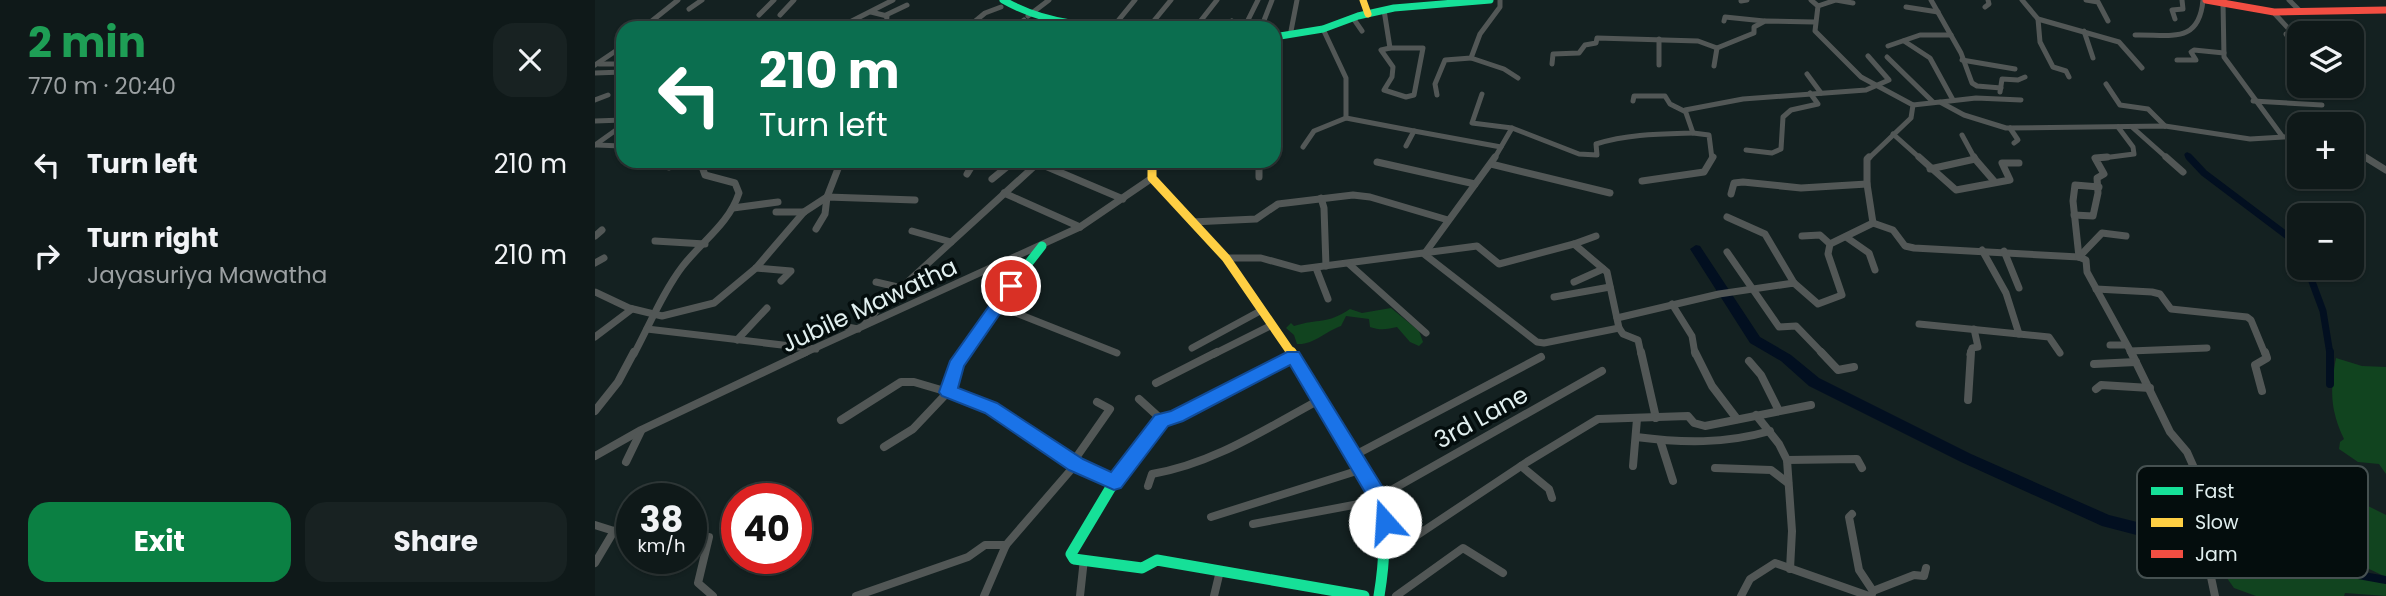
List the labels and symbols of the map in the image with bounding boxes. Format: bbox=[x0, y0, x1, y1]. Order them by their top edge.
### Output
street label: Jubile Mawatha bbox=[776, 250, 962, 360]
pin bbox=[981, 256, 1041, 316]
street label: 3rd Lane bbox=[1428, 378, 1534, 456]
legend bbox=[2137, 466, 2368, 578]
text: Fast bbox=[2195, 478, 2234, 505]
speed limit sign: 40 bbox=[721, 483, 812, 574]
position arrow bbox=[1348, 485, 1422, 559]
text: Slow bbox=[2195, 509, 2239, 536]
text: Jam bbox=[2195, 541, 2237, 568]

